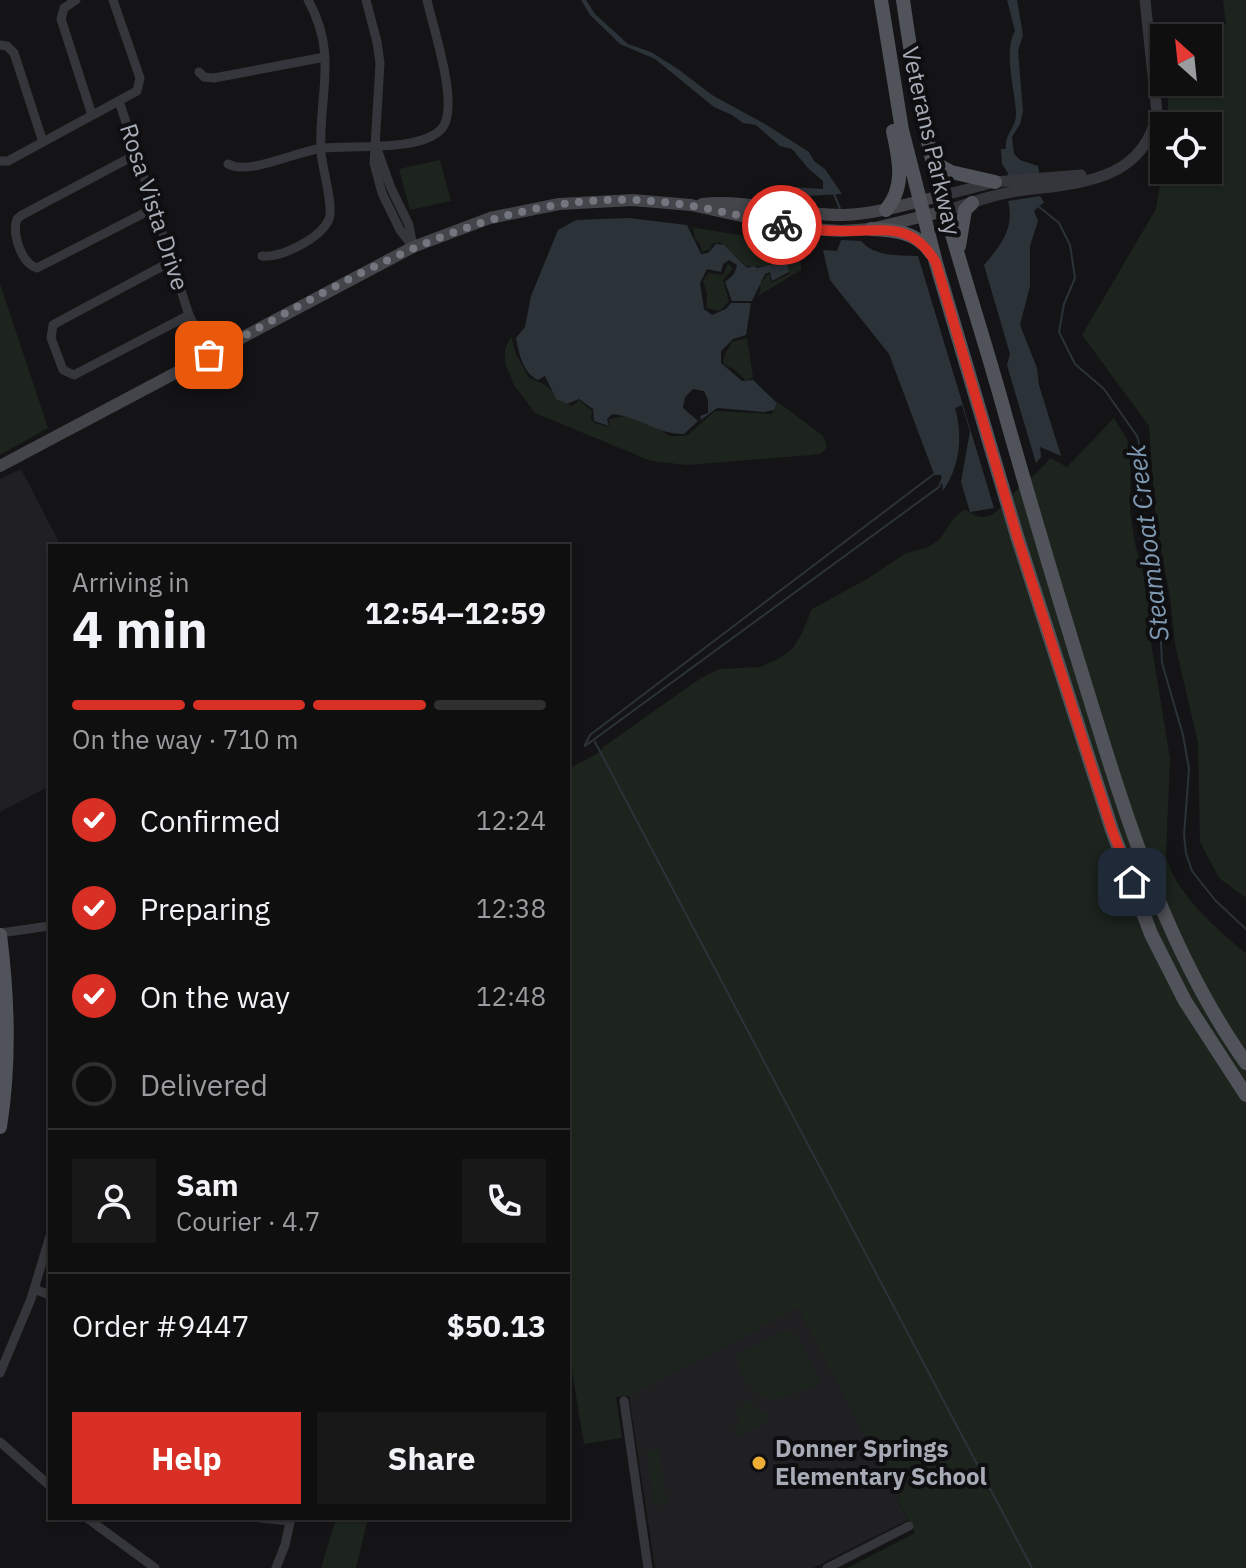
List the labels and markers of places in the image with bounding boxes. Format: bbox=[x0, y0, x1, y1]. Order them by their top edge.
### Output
pin bbox=[175, 321, 243, 389]
pin bbox=[1098, 848, 1166, 916]
place label: Donner Springs Elementary School bbox=[775, 1432, 987, 1492]
marker: Donner Springs Elementary School bbox=[750, 1454, 768, 1472]

